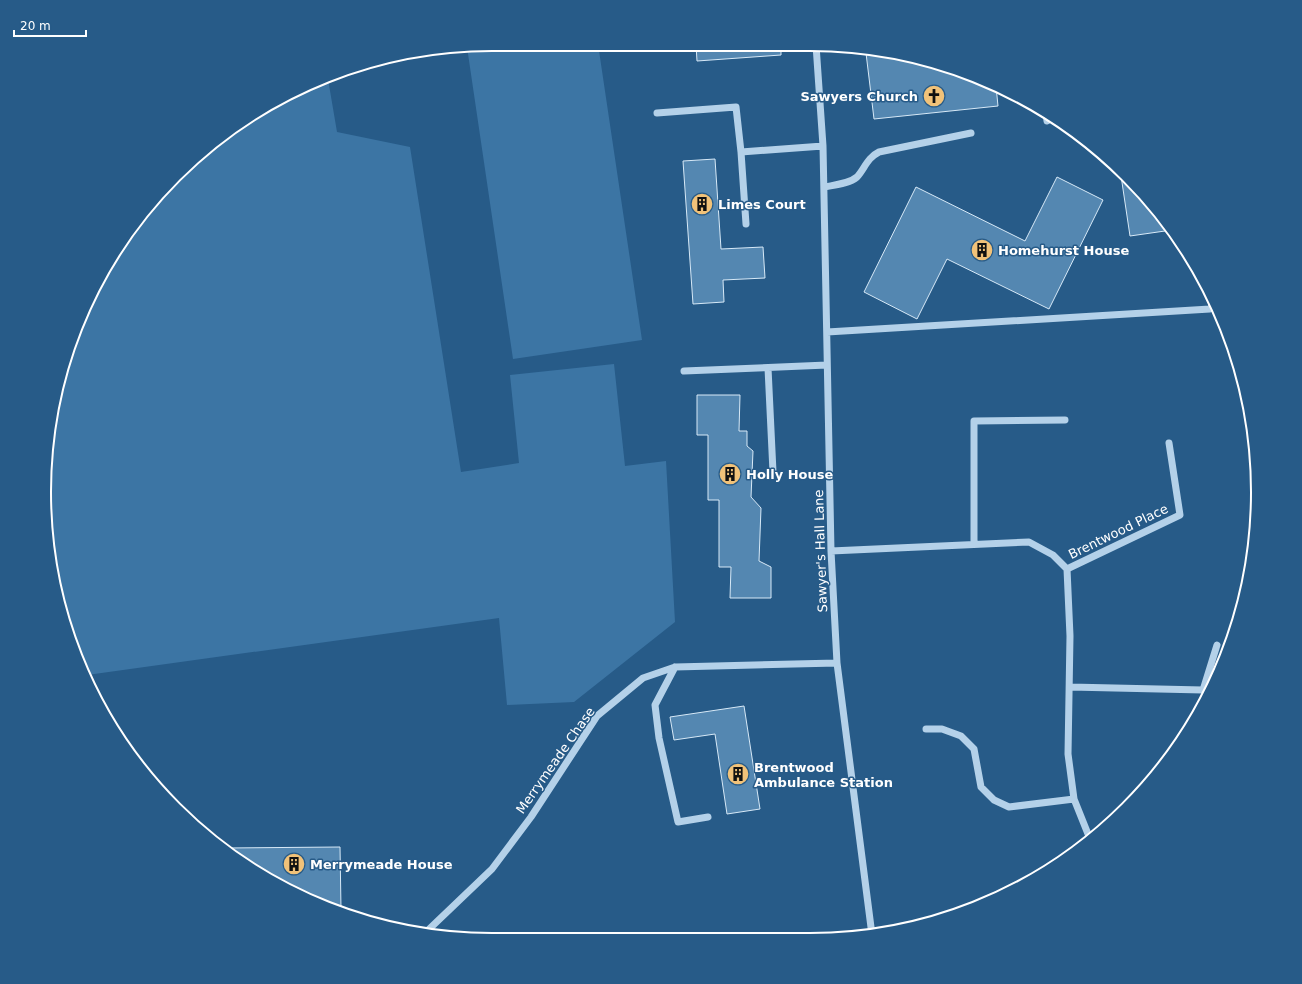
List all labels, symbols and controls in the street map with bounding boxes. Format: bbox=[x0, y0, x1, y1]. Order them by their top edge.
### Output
scale bar bbox=[14, 12, 86, 38]
text: 20 m bbox=[20, 19, 51, 33]
church icon: Sawyers Church bbox=[921, 83, 947, 109]
place label: Sawyers Church bbox=[800, 89, 918, 104]
building icon: Limes Court bbox=[689, 191, 715, 217]
place label: Limes Court bbox=[718, 197, 806, 212]
building icon: Homehurst House bbox=[969, 237, 995, 263]
place label: Homehurst House bbox=[998, 243, 1129, 258]
building icon: Holly House bbox=[717, 461, 743, 487]
place label: Holly House bbox=[746, 467, 834, 482]
street label: Sawyer's Hall Lane bbox=[811, 489, 830, 613]
street label: Brentwood Place bbox=[1066, 501, 1170, 562]
street label: Merrymeade Chase bbox=[513, 704, 598, 816]
place label: Brentwood Ambulance Station bbox=[754, 760, 893, 790]
building icon: Brentwood Ambulance Station bbox=[725, 761, 751, 787]
building icon: Merrymeade House bbox=[281, 851, 307, 877]
place label: Merrymeade House bbox=[310, 857, 453, 872]

